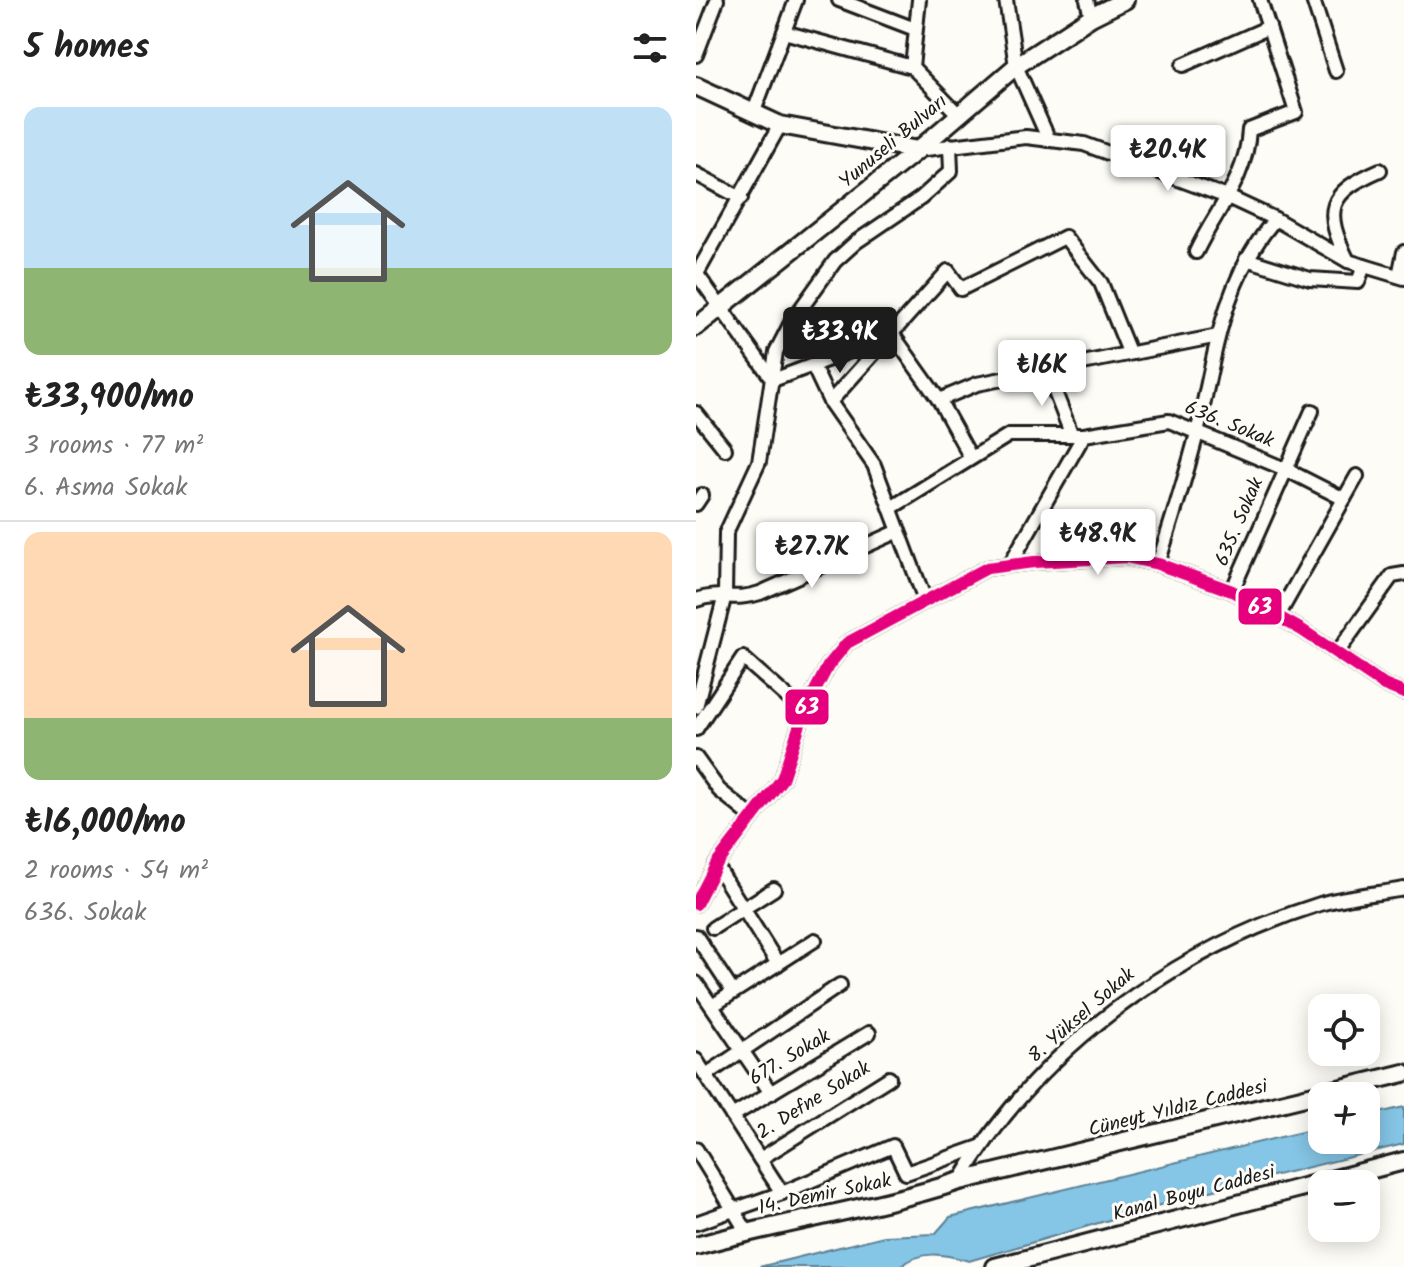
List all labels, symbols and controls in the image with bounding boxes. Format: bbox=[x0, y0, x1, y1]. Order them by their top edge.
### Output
text: 5 homes bbox=[24, 21, 149, 75]
icon: filters bbox=[628, 26, 672, 70]
street label: Yunuseli Bulvarı bbox=[833, 87, 955, 197]
pin: ₺20.4K bbox=[1103, 125, 1233, 193]
text: ₺20.4K bbox=[1129, 130, 1207, 172]
icon: home bbox=[276, 159, 420, 303]
pin: ₺33.9K bbox=[775, 307, 905, 375]
text: ₺33.9K bbox=[801, 312, 879, 354]
pin: ₺16K bbox=[995, 340, 1089, 408]
text: ₺16K bbox=[1016, 345, 1068, 387]
text: ₺33,900/mo bbox=[24, 371, 194, 425]
street label: 636. Sokak bbox=[1179, 393, 1279, 458]
text: 3 rooms · 77 m² bbox=[24, 425, 203, 467]
text: 6. Asma Sokak bbox=[24, 467, 187, 509]
street label: 635. Sokak bbox=[1207, 472, 1273, 571]
pin: ₺48.9K bbox=[1033, 509, 1163, 577]
text: ₺48.9K bbox=[1059, 514, 1137, 556]
pin: ₺27.7K bbox=[747, 522, 877, 590]
text: ₺27.7K bbox=[774, 527, 850, 569]
icon: home bbox=[276, 584, 420, 728]
line badge: 63 bbox=[1237, 587, 1283, 626]
text: 63 bbox=[1248, 591, 1272, 626]
line badge: 63 bbox=[784, 688, 830, 726]
text: 63 bbox=[795, 691, 819, 726]
text: ₺16,000/mo bbox=[24, 796, 186, 850]
text: 2 rooms · 54 m² bbox=[24, 850, 208, 892]
text: 636. Sokak bbox=[24, 892, 147, 934]
street label: 8. Yüksel Sokak bbox=[1021, 960, 1143, 1072]
map controls bbox=[1308, 994, 1380, 1242]
button: locate bbox=[1308, 994, 1380, 1066]
street label: 677. Sokak bbox=[743, 1021, 837, 1095]
street label: 2. Defne Sokak bbox=[751, 1053, 878, 1149]
street label: Cüneyt Yıldız Caddesi bbox=[1085, 1071, 1272, 1147]
button: + bbox=[1308, 1082, 1380, 1154]
street label: Kanal Boyu Caddesi bbox=[1109, 1157, 1280, 1231]
street label: 14. Demir Sokak bbox=[756, 1165, 895, 1225]
button: − bbox=[1308, 1170, 1380, 1242]

